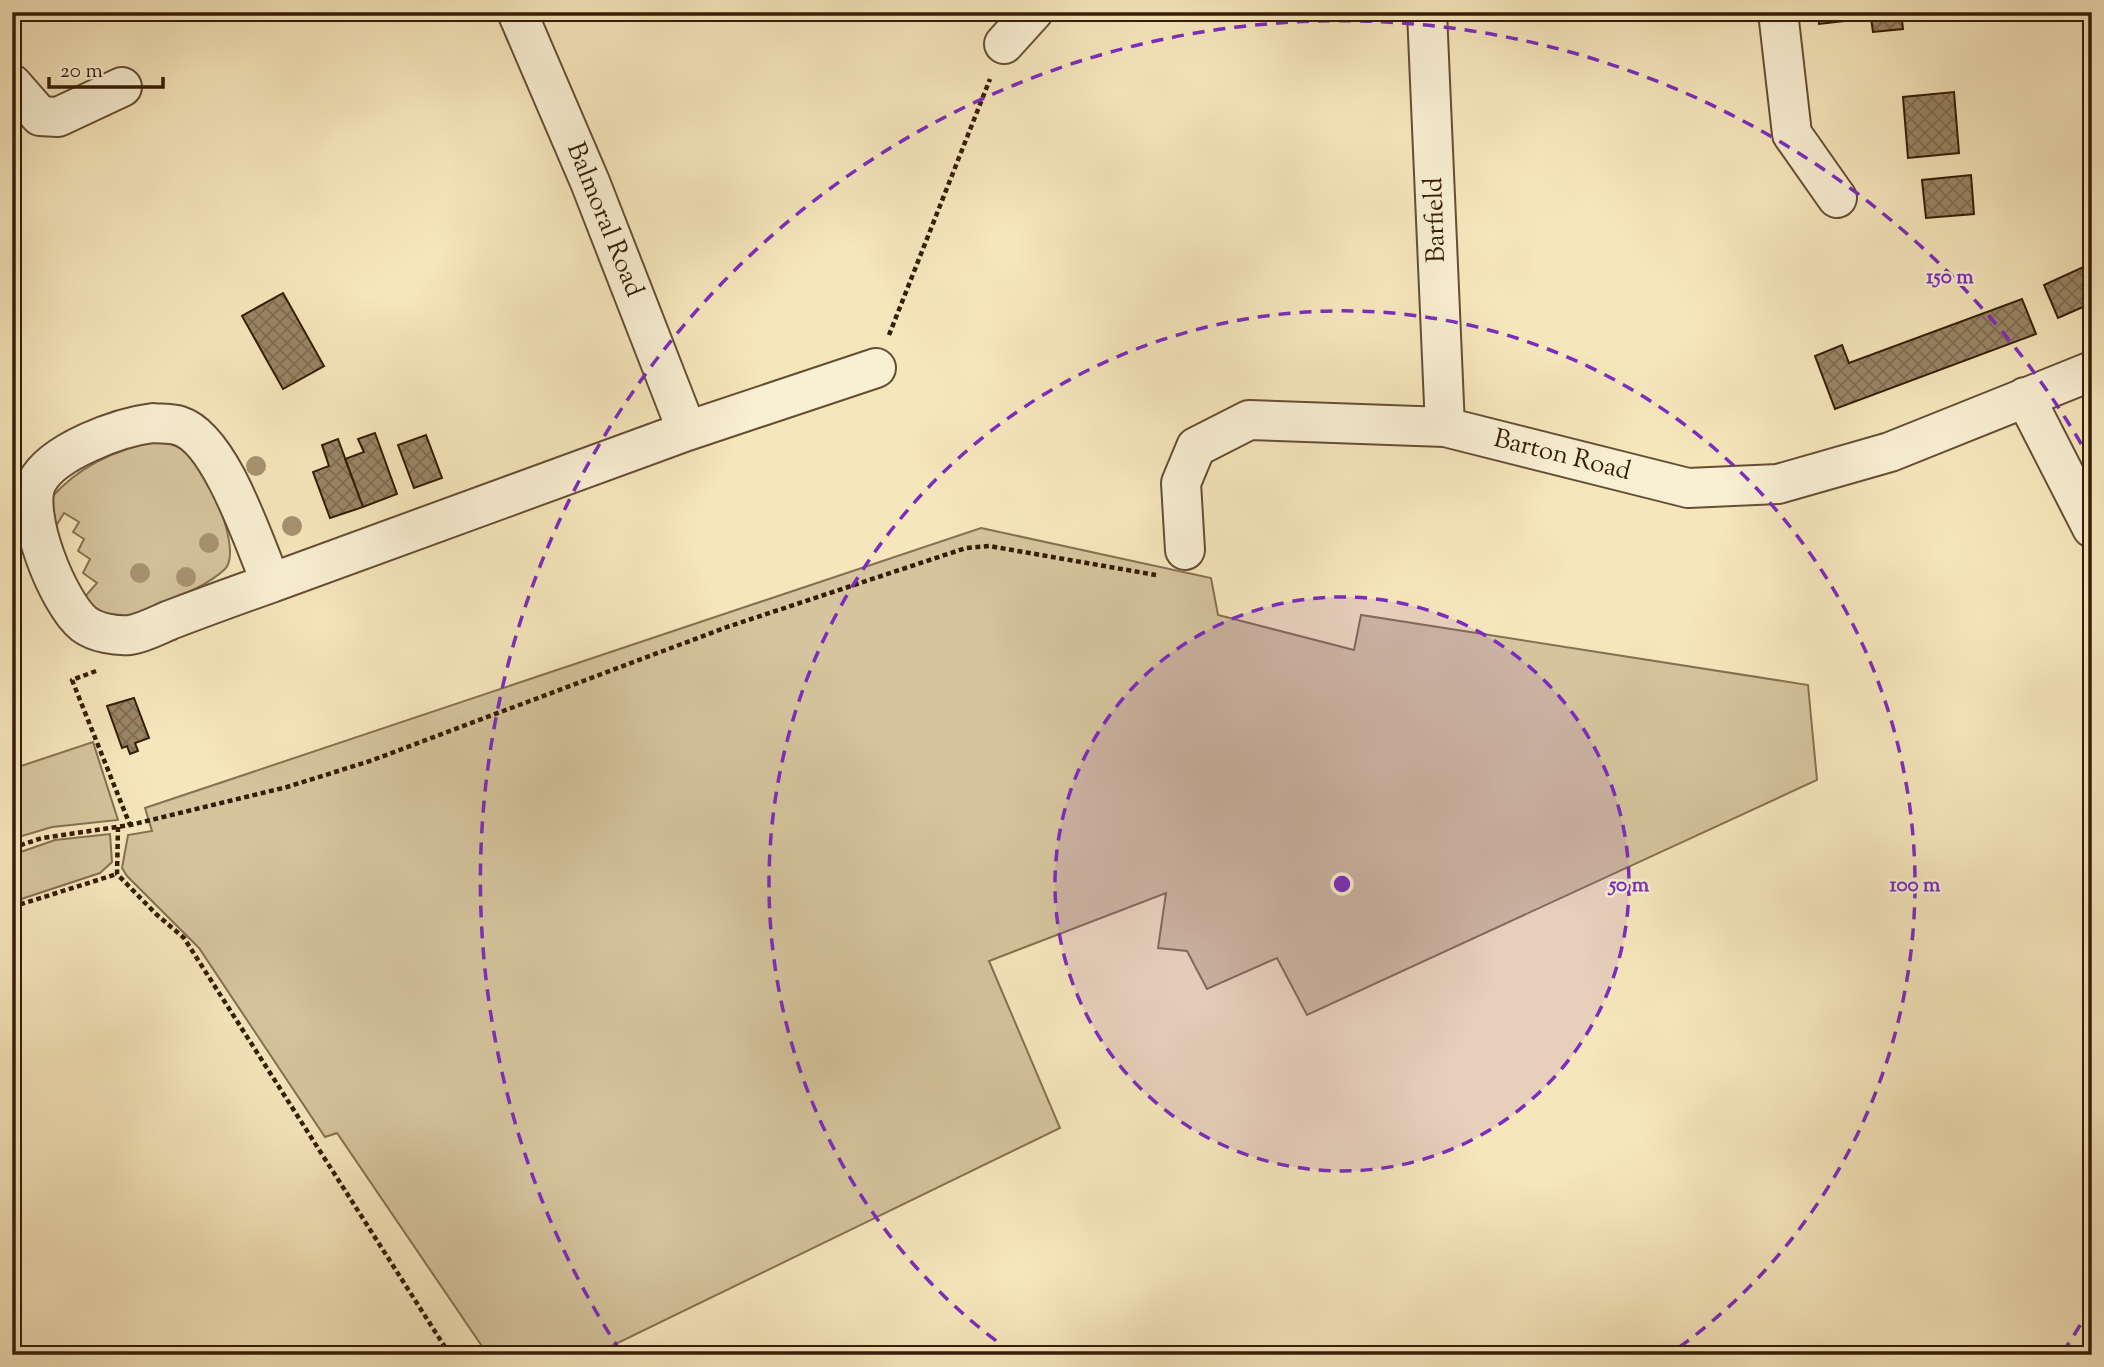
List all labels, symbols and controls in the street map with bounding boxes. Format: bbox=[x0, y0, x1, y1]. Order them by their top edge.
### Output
scale bar bbox=[49, 46, 163, 90]
text: 20 m bbox=[60, 57, 103, 87]
street label: Balmoral Road bbox=[556, 137, 652, 303]
street label: Barfield bbox=[1416, 176, 1456, 263]
text: 150 m bbox=[1926, 263, 1974, 293]
street label: Barton Road bbox=[1489, 421, 1635, 491]
text: 50 m bbox=[1607, 871, 1650, 901]
text: 100 m bbox=[1890, 871, 1941, 901]
centre of rings bbox=[1330, 872, 1354, 896]

